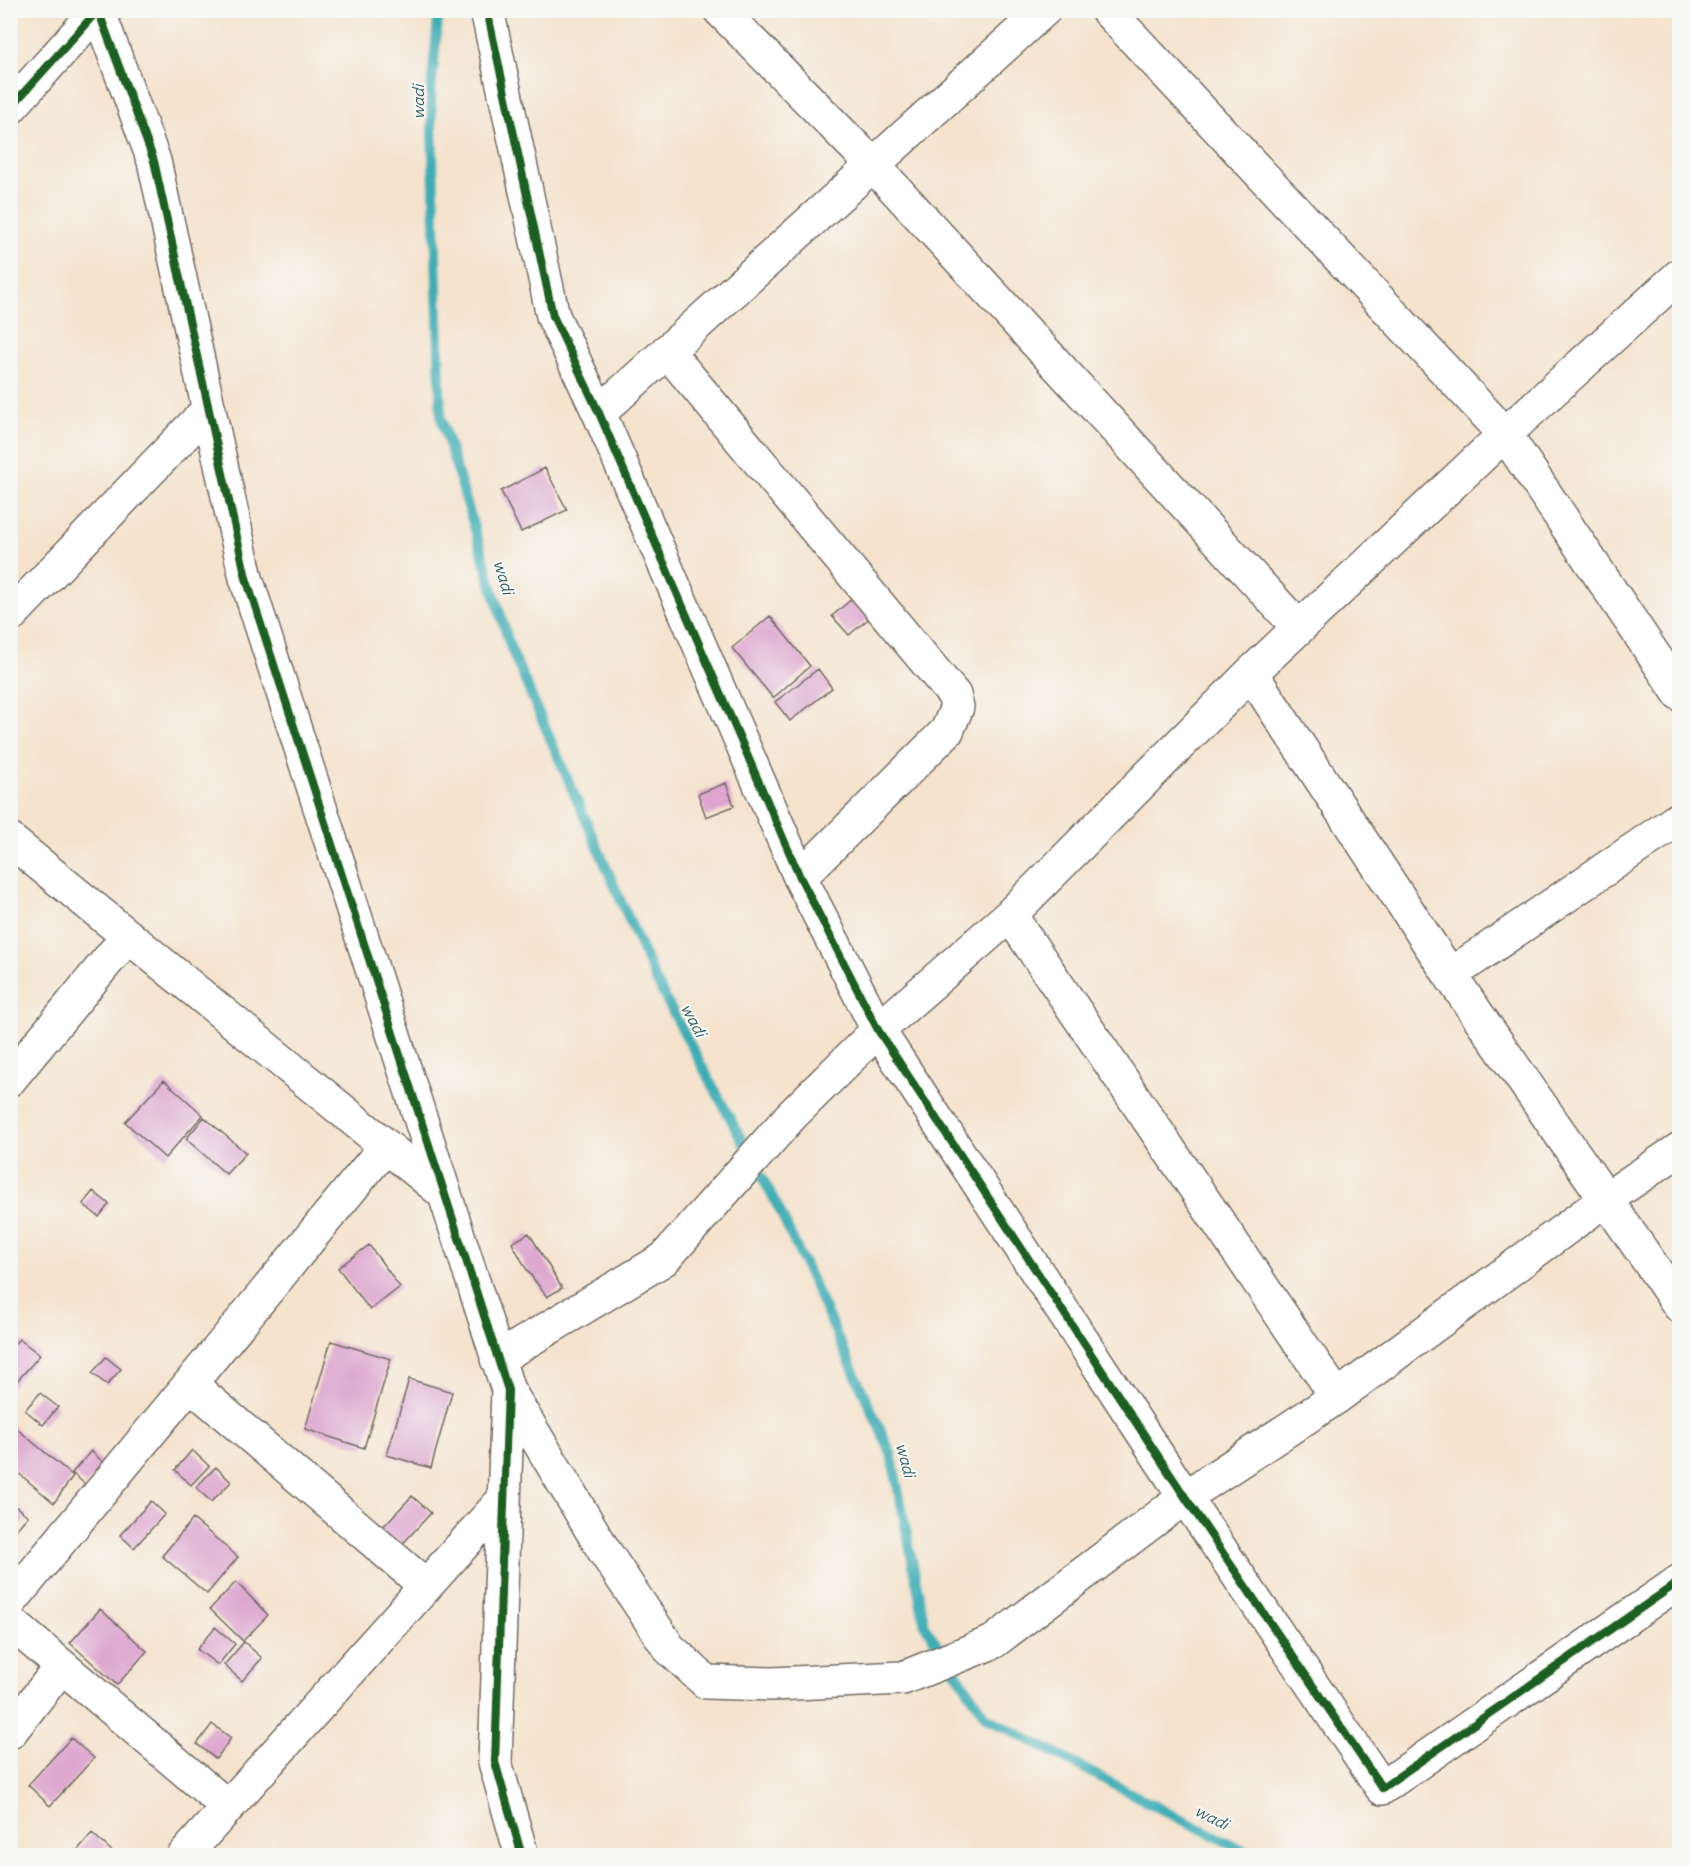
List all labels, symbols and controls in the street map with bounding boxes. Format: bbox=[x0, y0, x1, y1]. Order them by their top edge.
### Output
water label: wadi bbox=[408, 82, 428, 119]
water label: wadi bbox=[489, 558, 519, 599]
water label: wadi bbox=[677, 1000, 712, 1042]
water label: wadi bbox=[892, 1441, 921, 1482]
water label: wadi bbox=[1192, 1800, 1234, 1835]

